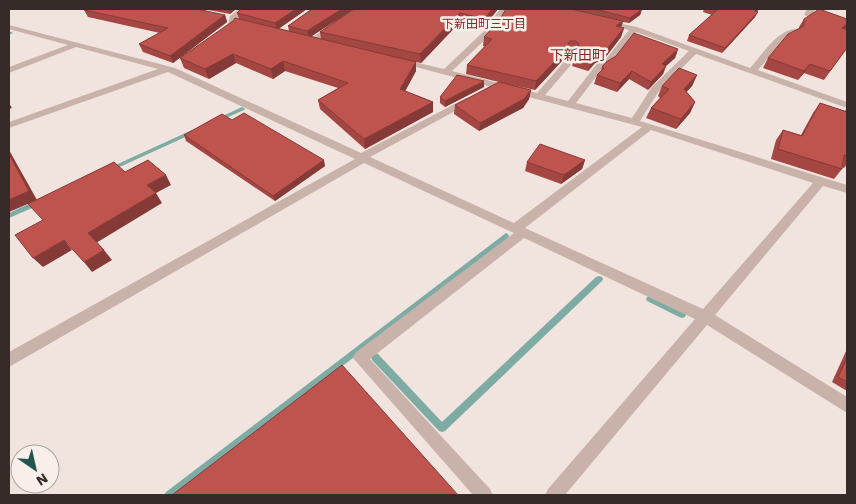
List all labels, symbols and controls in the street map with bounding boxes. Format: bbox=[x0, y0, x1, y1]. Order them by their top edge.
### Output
district label: 下新田町三丁目 bbox=[442, 17, 526, 31]
district label: 下新田町 bbox=[550, 47, 606, 63]
north arrow bbox=[10, 444, 60, 494]
text: N bbox=[33, 470, 51, 489]

